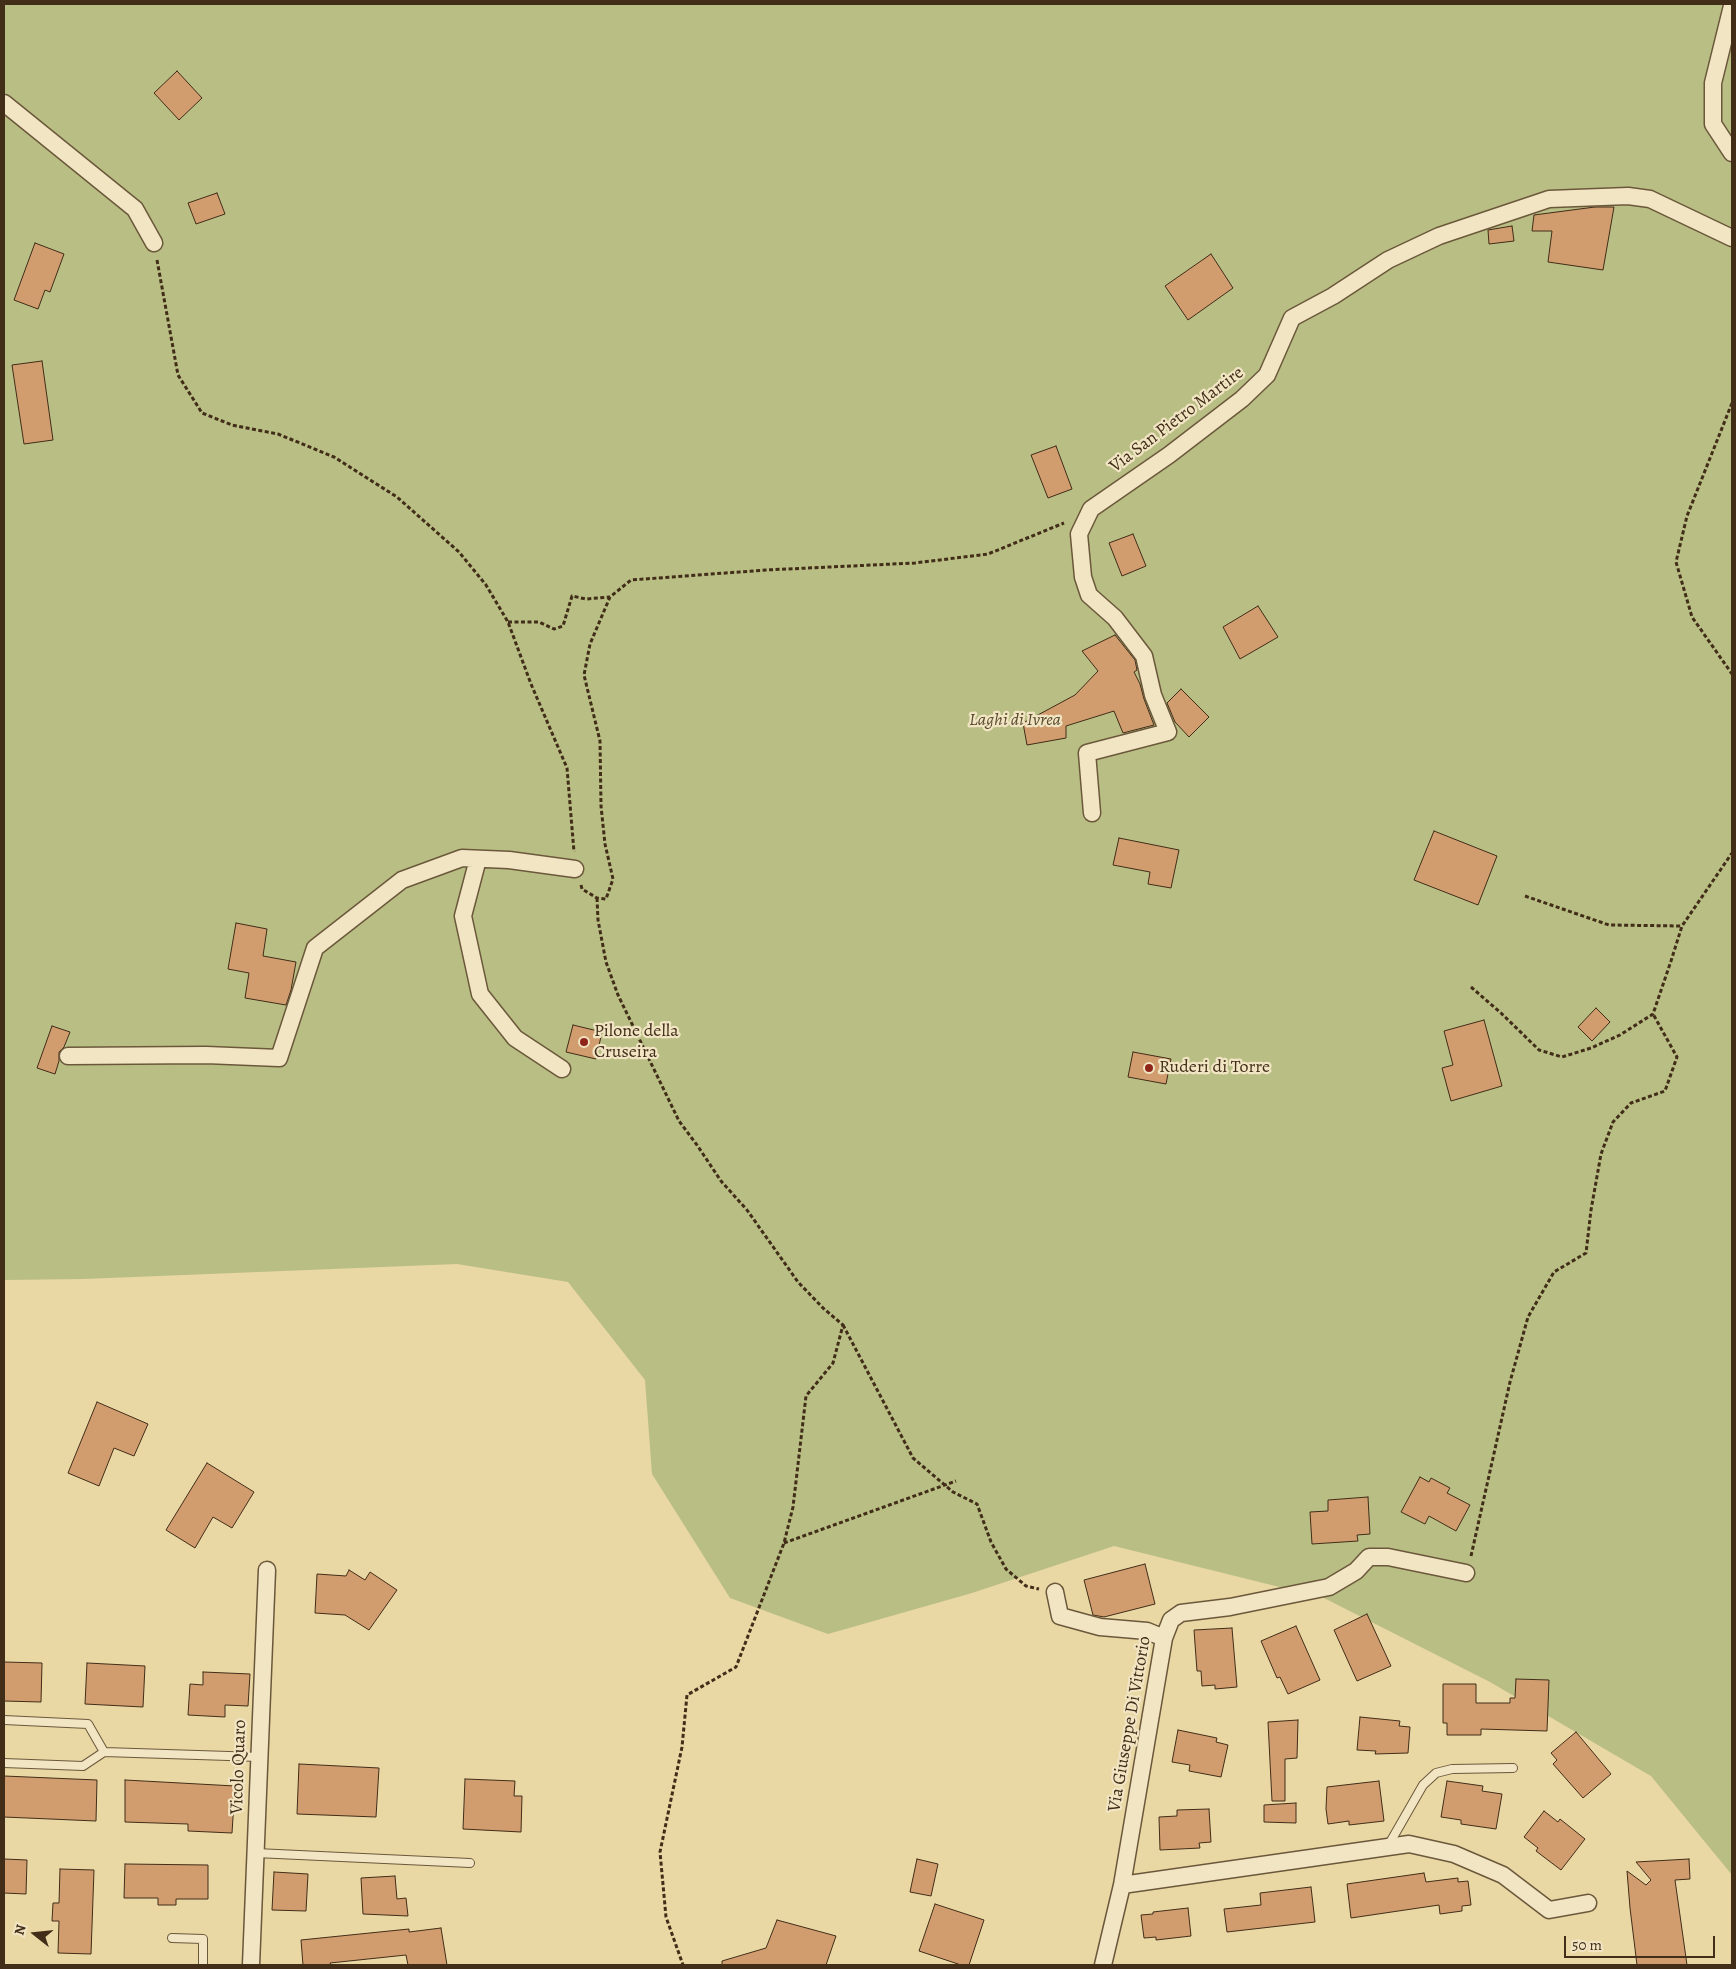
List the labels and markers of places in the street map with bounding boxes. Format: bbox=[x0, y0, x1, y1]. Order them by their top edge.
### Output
place label: Pilone della Cruseira bbox=[594, 1021, 679, 1064]
marker: Pilone della Cruseira bbox=[578, 1036, 590, 1048]
place label: Ruderi di Torre bbox=[1159, 1057, 1270, 1079]
marker: Ruderi di Torre bbox=[1143, 1062, 1155, 1074]

